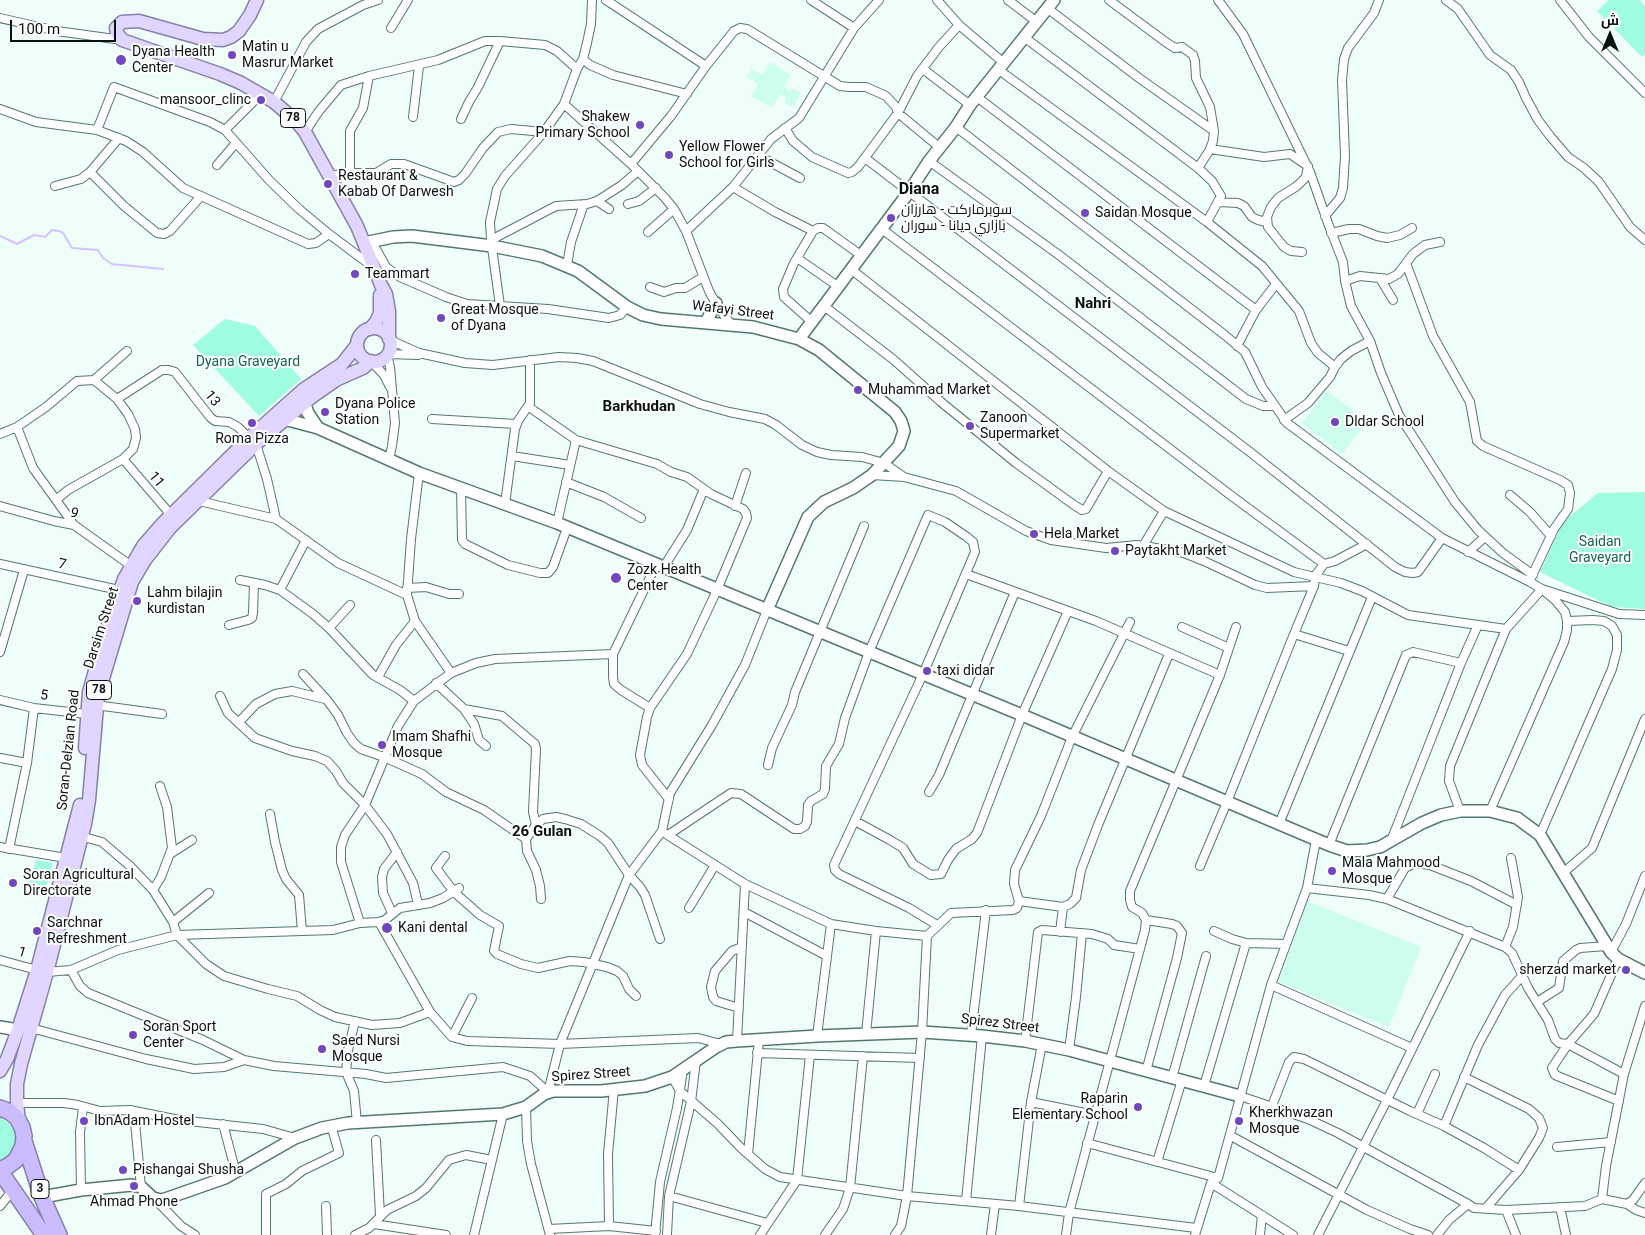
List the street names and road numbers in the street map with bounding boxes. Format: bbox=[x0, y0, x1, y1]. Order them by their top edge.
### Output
road number: 78 bbox=[280, 109, 306, 128]
street label: Wafayi Street bbox=[691, 298, 775, 324]
street label: 13 bbox=[201, 388, 223, 410]
street label: 11 bbox=[145, 469, 167, 491]
street label: 9 bbox=[68, 505, 80, 523]
street label: 7 bbox=[56, 556, 68, 574]
street label: Darsim Street bbox=[81, 585, 123, 671]
road number: 78 bbox=[86, 680, 112, 700]
street label: 5 bbox=[39, 687, 49, 705]
street label: Soran-Delzian Road bbox=[54, 689, 84, 811]
street label: 1 bbox=[16, 944, 28, 962]
street label: Spirez Street bbox=[960, 1011, 1040, 1037]
street label: Spirez Street bbox=[551, 1064, 631, 1086]
road number: 3 bbox=[31, 1180, 49, 1198]

